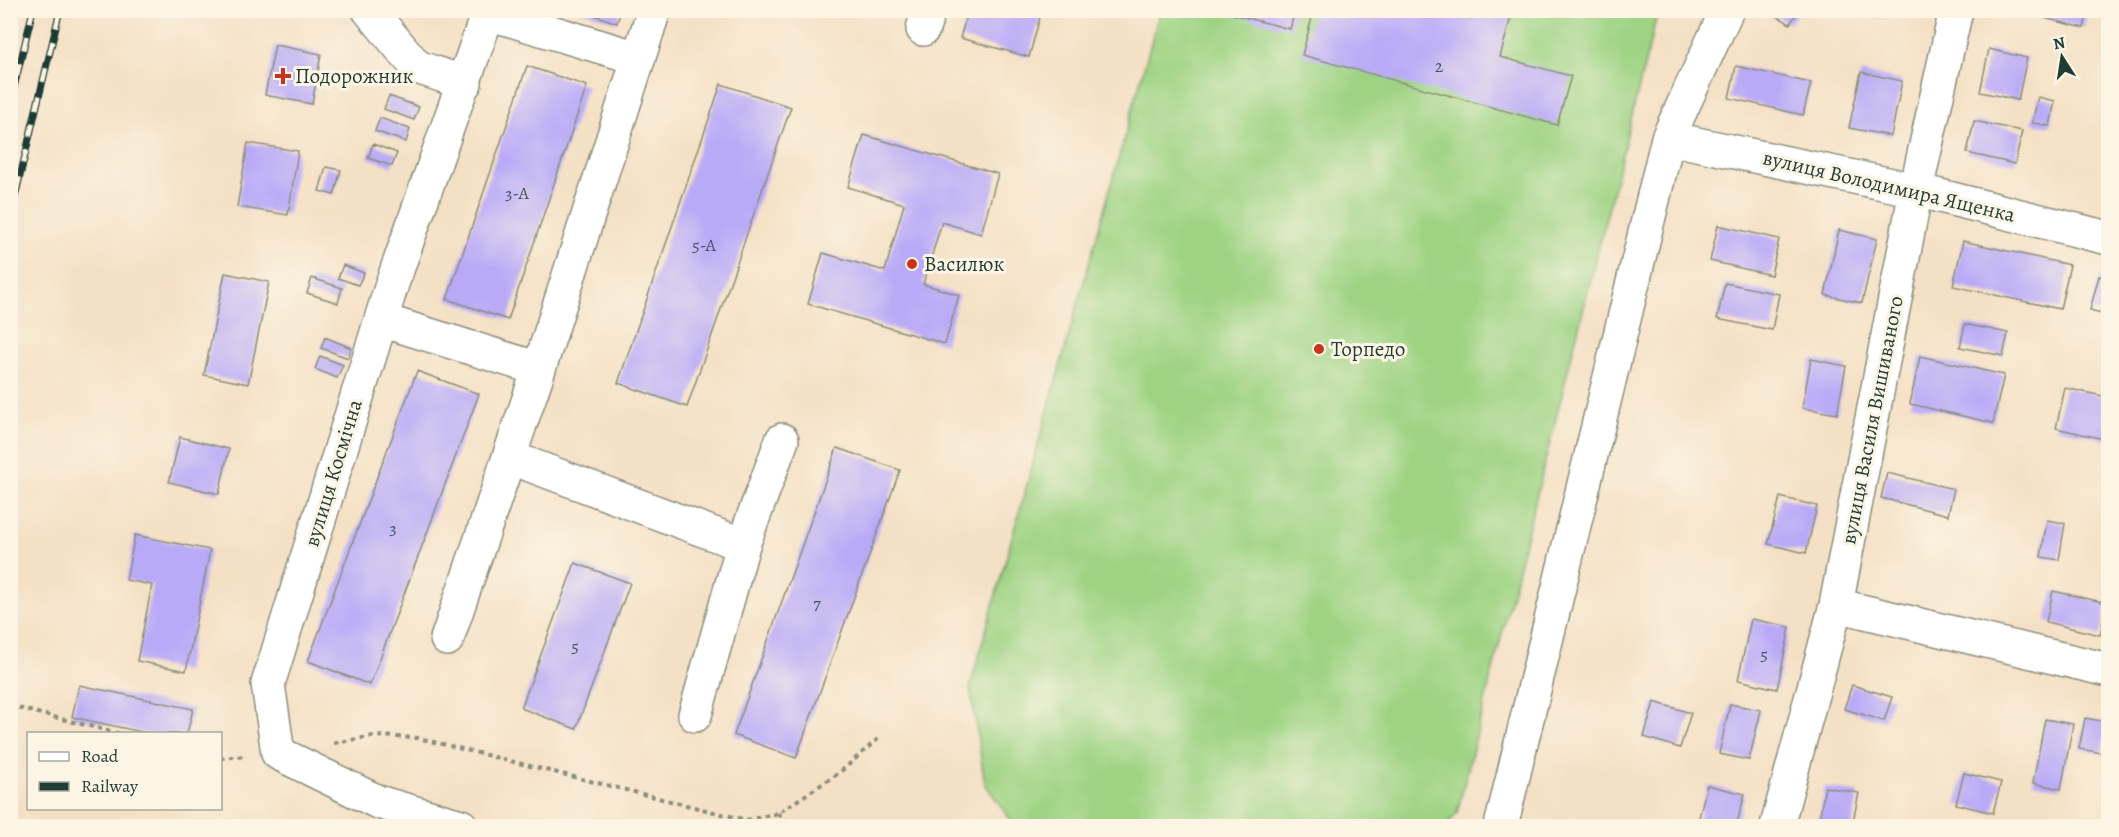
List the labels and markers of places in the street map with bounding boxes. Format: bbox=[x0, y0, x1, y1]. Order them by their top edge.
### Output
place label: Подорожник bbox=[295, 62, 414, 90]
marker: Подорожник bbox=[276, 69, 290, 83]
place label: Василюк bbox=[924, 250, 1004, 278]
marker: Василюк bbox=[905, 257, 919, 271]
place label: Торпедо bbox=[1331, 335, 1405, 363]
marker: Торпедо bbox=[1312, 342, 1326, 356]

